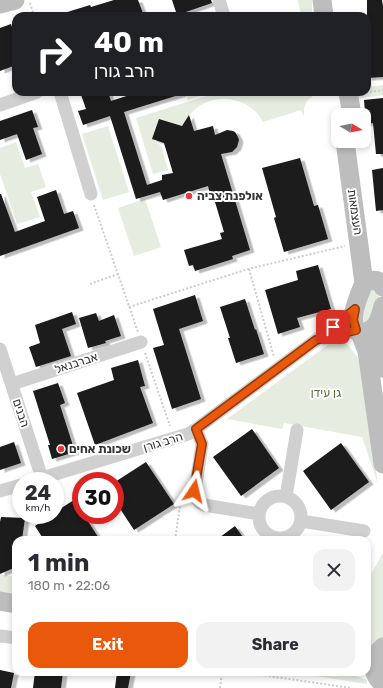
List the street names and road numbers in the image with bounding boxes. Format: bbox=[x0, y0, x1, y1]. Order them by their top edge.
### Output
street label: העצמאות bbox=[345, 188, 365, 236]
street label: אברבנאל bbox=[53, 349, 99, 377]
street label: הבנים bbox=[10, 397, 32, 429]
street label: הרב גורן bbox=[142, 429, 184, 455]

